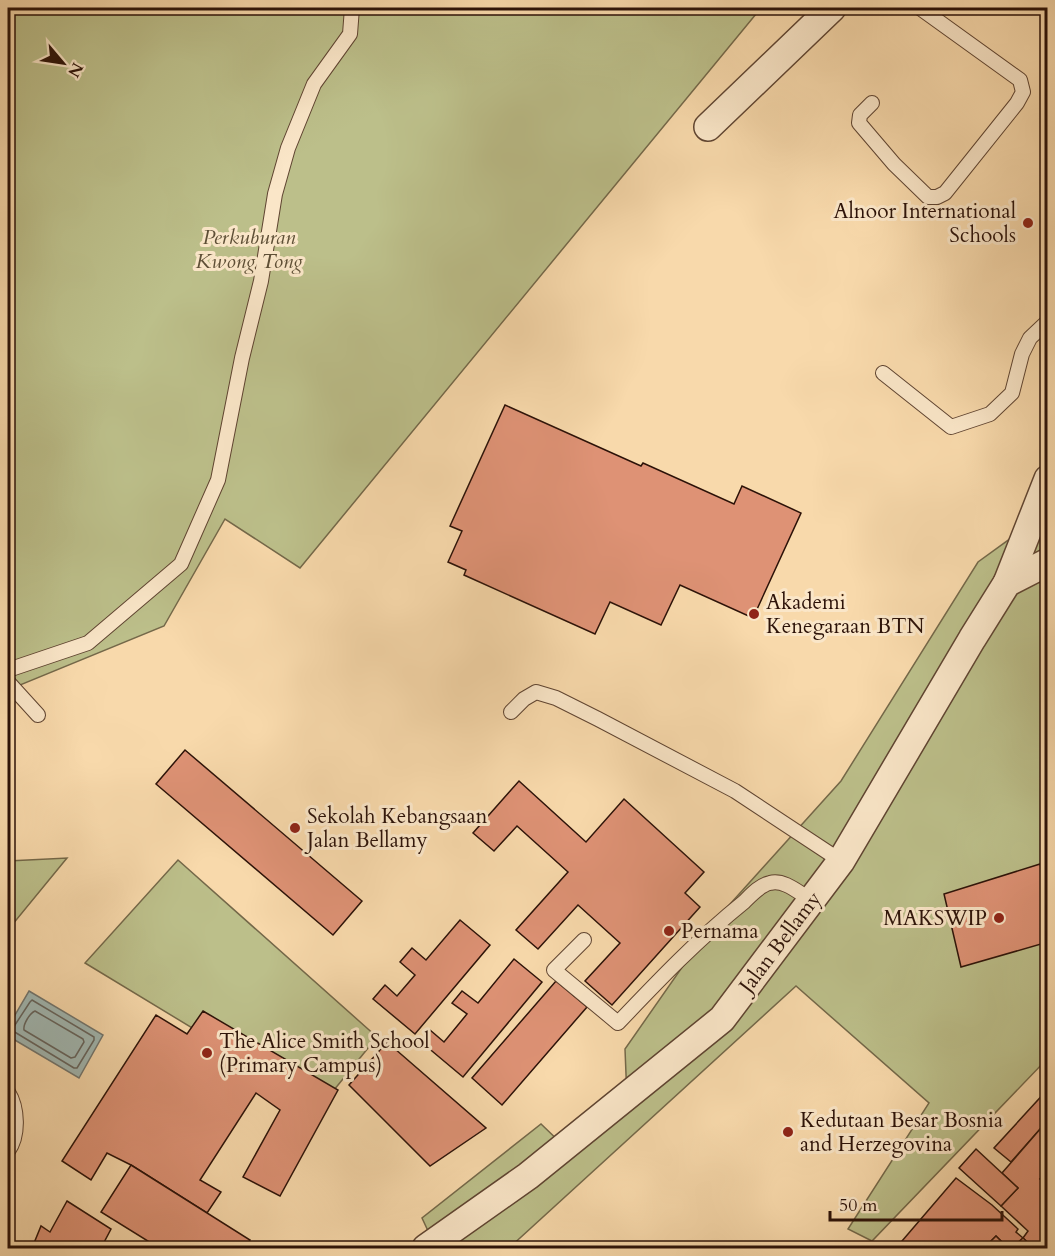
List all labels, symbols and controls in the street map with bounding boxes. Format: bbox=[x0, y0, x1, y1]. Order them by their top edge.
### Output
north arrow bbox=[33, 33, 93, 93]
text: N bbox=[62, 58, 88, 81]
place label: Alnoor International Schools bbox=[834, 197, 1016, 250]
marker: Alnoor International Schools bbox=[1021, 216, 1035, 230]
park label: Perkuburan Kwong Tong bbox=[195, 223, 303, 276]
place label: Akademi Kenegaraan BTN bbox=[766, 588, 925, 641]
marker: Akademi Kenegaraan BTN bbox=[747, 607, 761, 621]
place label: Sekolah Kebangsaan Jalan Bellamy bbox=[304, 802, 488, 855]
marker: Sekolah Kebangsaan Jalan Bellamy bbox=[288, 821, 302, 835]
street label: Jalan Bellamy bbox=[731, 885, 828, 1002]
place label: MAKSWIP bbox=[883, 904, 987, 933]
marker: MAKSWIP bbox=[992, 911, 1006, 925]
place label: Pernama bbox=[681, 917, 758, 946]
marker: Pernama bbox=[662, 924, 676, 938]
place label: The Alice Smith School (Primary Campus) bbox=[219, 1027, 430, 1080]
marker: The Alice Smith School (Primary Campus) bbox=[200, 1046, 214, 1060]
place label: Kedutaan Besar Bosnia and Herzegovina bbox=[800, 1106, 1003, 1159]
marker: Kedutaan Besar Bosnia and Herzegovina bbox=[781, 1125, 795, 1139]
scale bar bbox=[830, 1184, 1002, 1222]
text: 50 m bbox=[839, 1193, 878, 1218]

